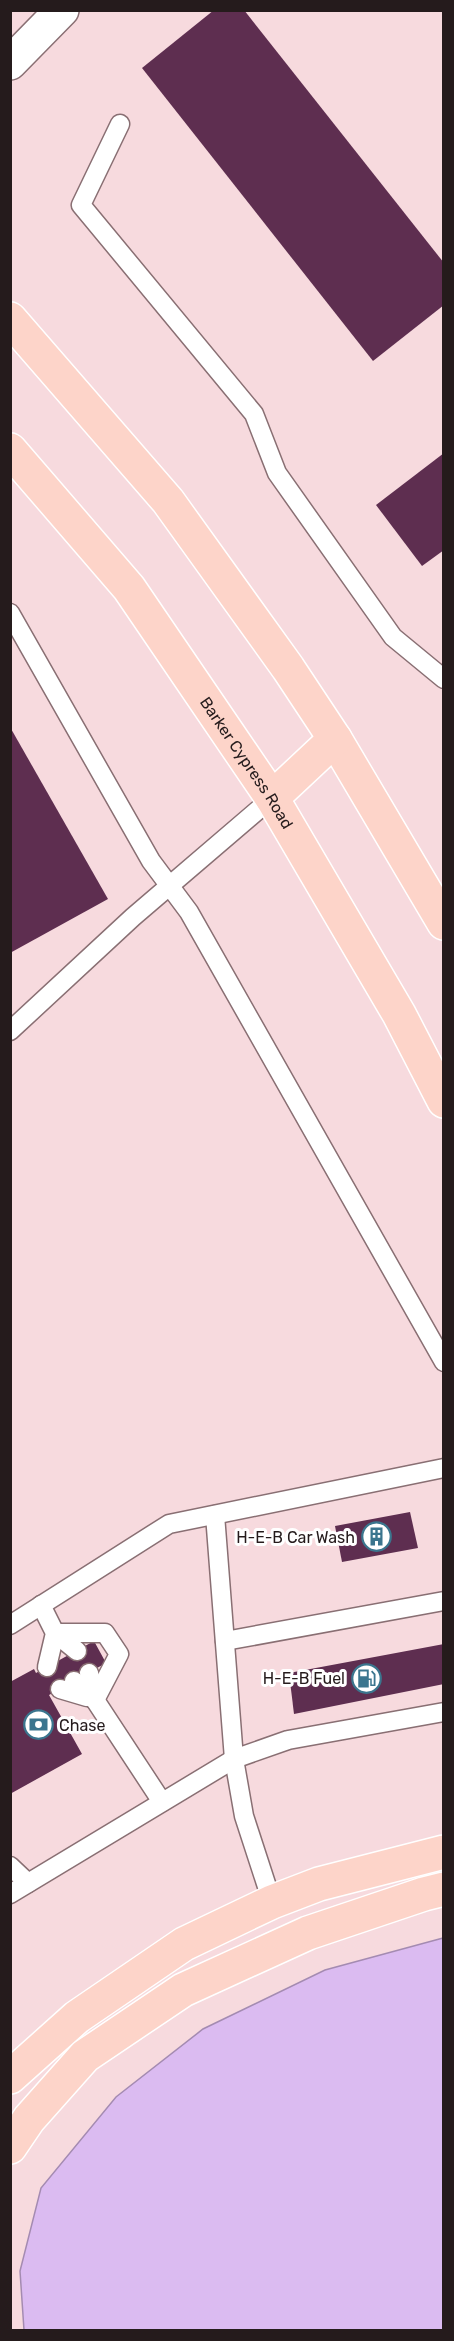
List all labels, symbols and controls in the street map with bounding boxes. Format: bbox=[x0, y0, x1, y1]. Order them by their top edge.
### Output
street label: Barker Cypress Road bbox=[196, 693, 297, 832]
building icon: H-E-B Car Wash bbox=[360, 1521, 392, 1553]
place label: H-E-B Car Wash bbox=[236, 1528, 355, 1547]
fuel station icon: H-E-B Fuel bbox=[350, 1662, 382, 1694]
place label: H-E-B Fuel bbox=[263, 1669, 345, 1688]
bank icon: Chase bbox=[22, 1709, 54, 1741]
place label: Chase bbox=[59, 1716, 105, 1735]

